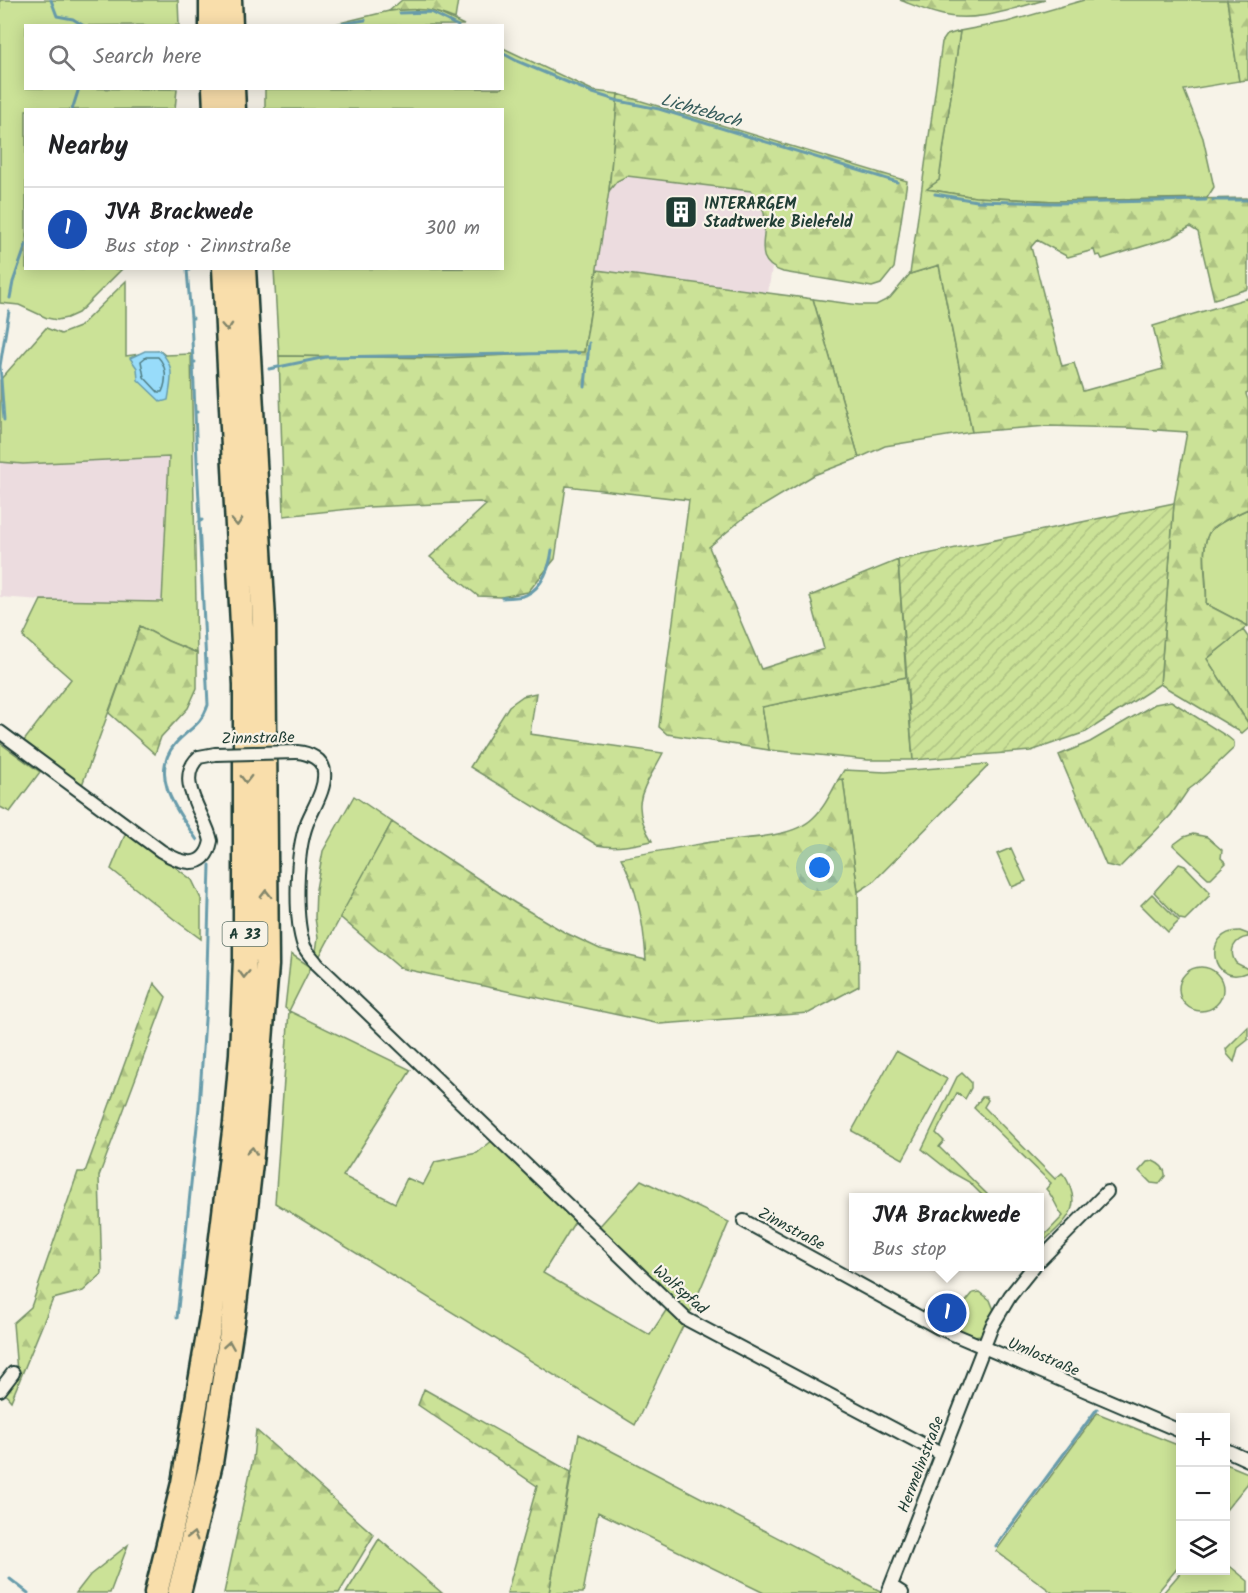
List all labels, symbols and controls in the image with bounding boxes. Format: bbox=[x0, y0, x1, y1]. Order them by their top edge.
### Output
search box bbox=[24, 24, 504, 90]
text: Search here bbox=[93, 40, 201, 75]
icon: search bbox=[45, 41, 78, 74]
water label: Lichtebach bbox=[657, 86, 745, 137]
text: Nearby bbox=[48, 126, 128, 168]
place label: INTERARGEM Stadtwerke Bielefeld bbox=[704, 192, 853, 235]
building icon: INTERARGEM Stadtwerke Bielefeld bbox=[663, 194, 699, 230]
text: JVA Brackwede bbox=[105, 196, 253, 231]
text: 1 bbox=[64, 213, 71, 245]
text: 300 m bbox=[425, 213, 480, 245]
text: Bus stop · Zinnstraße bbox=[105, 231, 291, 263]
one-way arrow bbox=[220, 322, 233, 331]
one-way arrow bbox=[230, 517, 243, 526]
street label: Zinnstraße bbox=[221, 725, 295, 752]
one-way arrow bbox=[239, 775, 252, 784]
your location bbox=[805, 853, 834, 882]
one-way arrow bbox=[260, 889, 273, 898]
road number: A 33 bbox=[222, 922, 268, 946]
one-way arrow bbox=[237, 970, 250, 979]
one-way arrow bbox=[245, 1147, 258, 1156]
popup bbox=[849, 1193, 1044, 1271]
text: JVA Brackwede bbox=[872, 1199, 1021, 1234]
street label: Zinnstraße bbox=[753, 1201, 829, 1258]
text: Bus stop bbox=[872, 1234, 946, 1266]
street label: Wolfspfad bbox=[647, 1259, 714, 1322]
pin: 1 bbox=[928, 1290, 966, 1336]
street label: Umlostraße bbox=[1004, 1331, 1083, 1384]
one-way arrow bbox=[222, 1340, 234, 1349]
street label: Hermelinstraße bbox=[891, 1413, 951, 1517]
map controls bbox=[1176, 1413, 1230, 1575]
button: + bbox=[1176, 1413, 1230, 1467]
button: − bbox=[1176, 1467, 1230, 1521]
button: layers bbox=[1176, 1521, 1230, 1575]
one-way arrow bbox=[186, 1531, 199, 1541]

